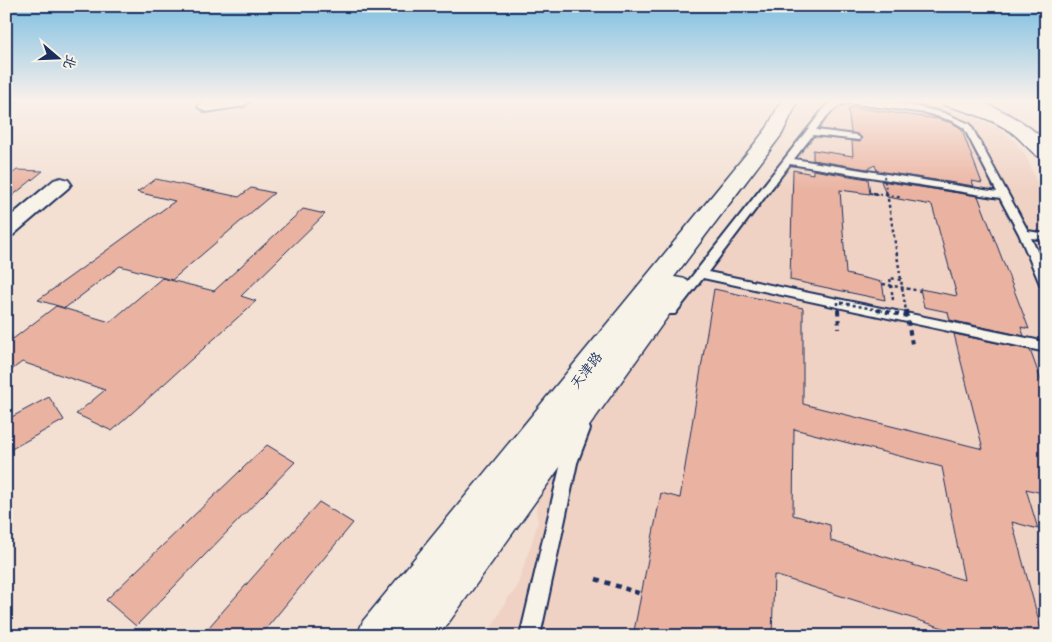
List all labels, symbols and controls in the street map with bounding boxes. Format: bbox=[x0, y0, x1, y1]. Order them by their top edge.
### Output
north arrow bbox=[32, 32, 82, 82]
text: 北 bbox=[60, 53, 80, 71]
street label: 天津路 bbox=[567, 349, 606, 392]

